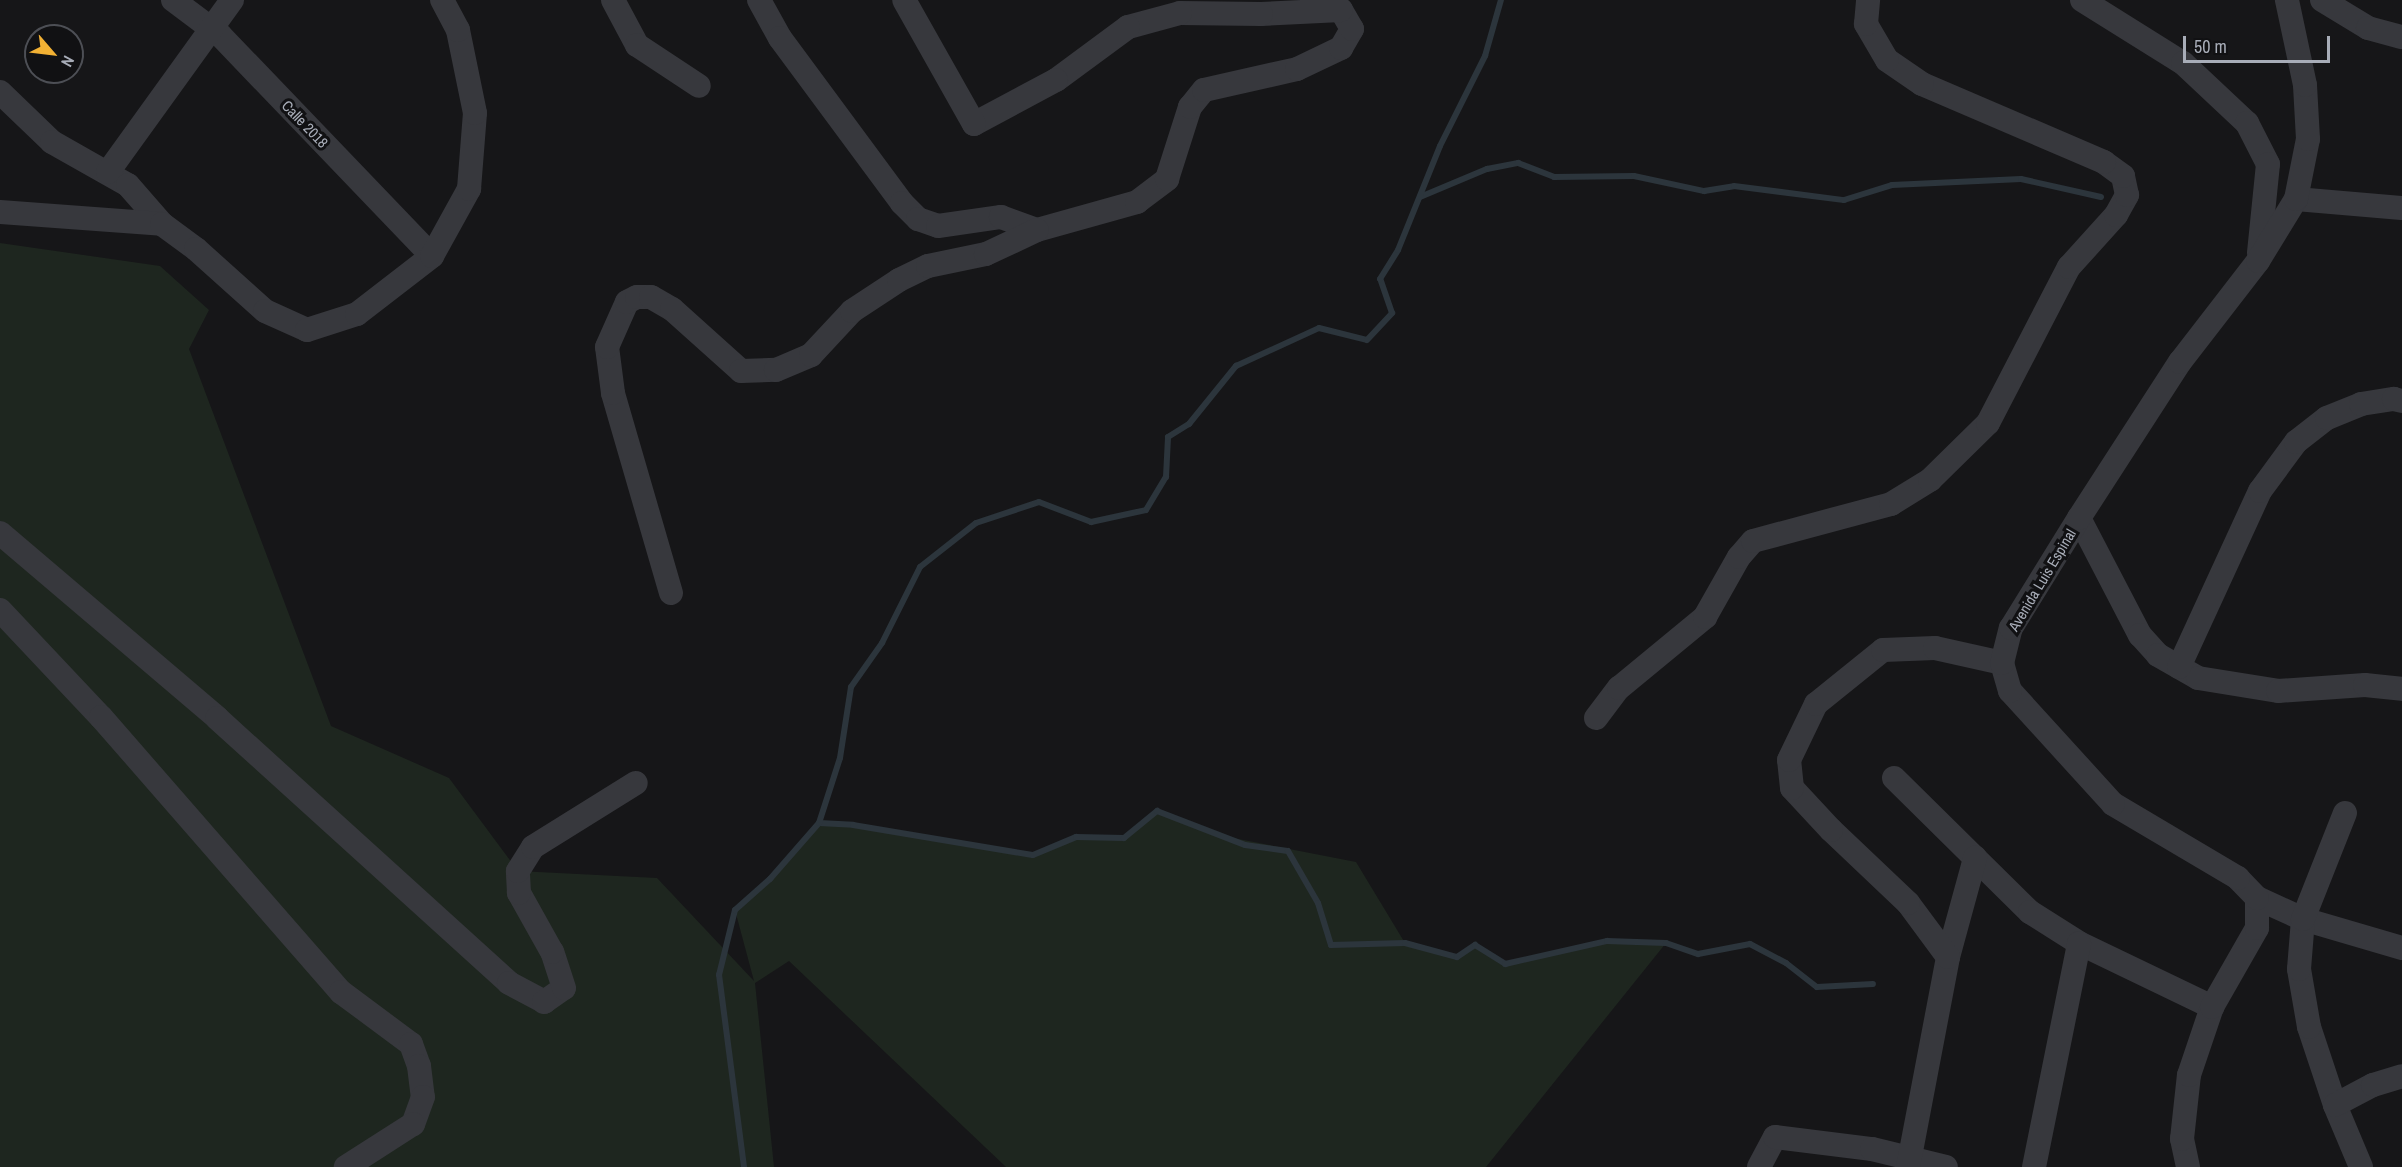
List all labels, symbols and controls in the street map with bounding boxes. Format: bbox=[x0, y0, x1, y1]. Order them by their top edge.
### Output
north arrow bbox=[24, 24, 84, 84]
scale bar bbox=[2186, 24, 2333, 62]
text: 50 m bbox=[2194, 34, 2227, 59]
text: N bbox=[56, 52, 80, 71]
street label: Calle 2018 bbox=[278, 97, 332, 151]
street label: Avenida Luis Espinal bbox=[2004, 526, 2080, 634]

